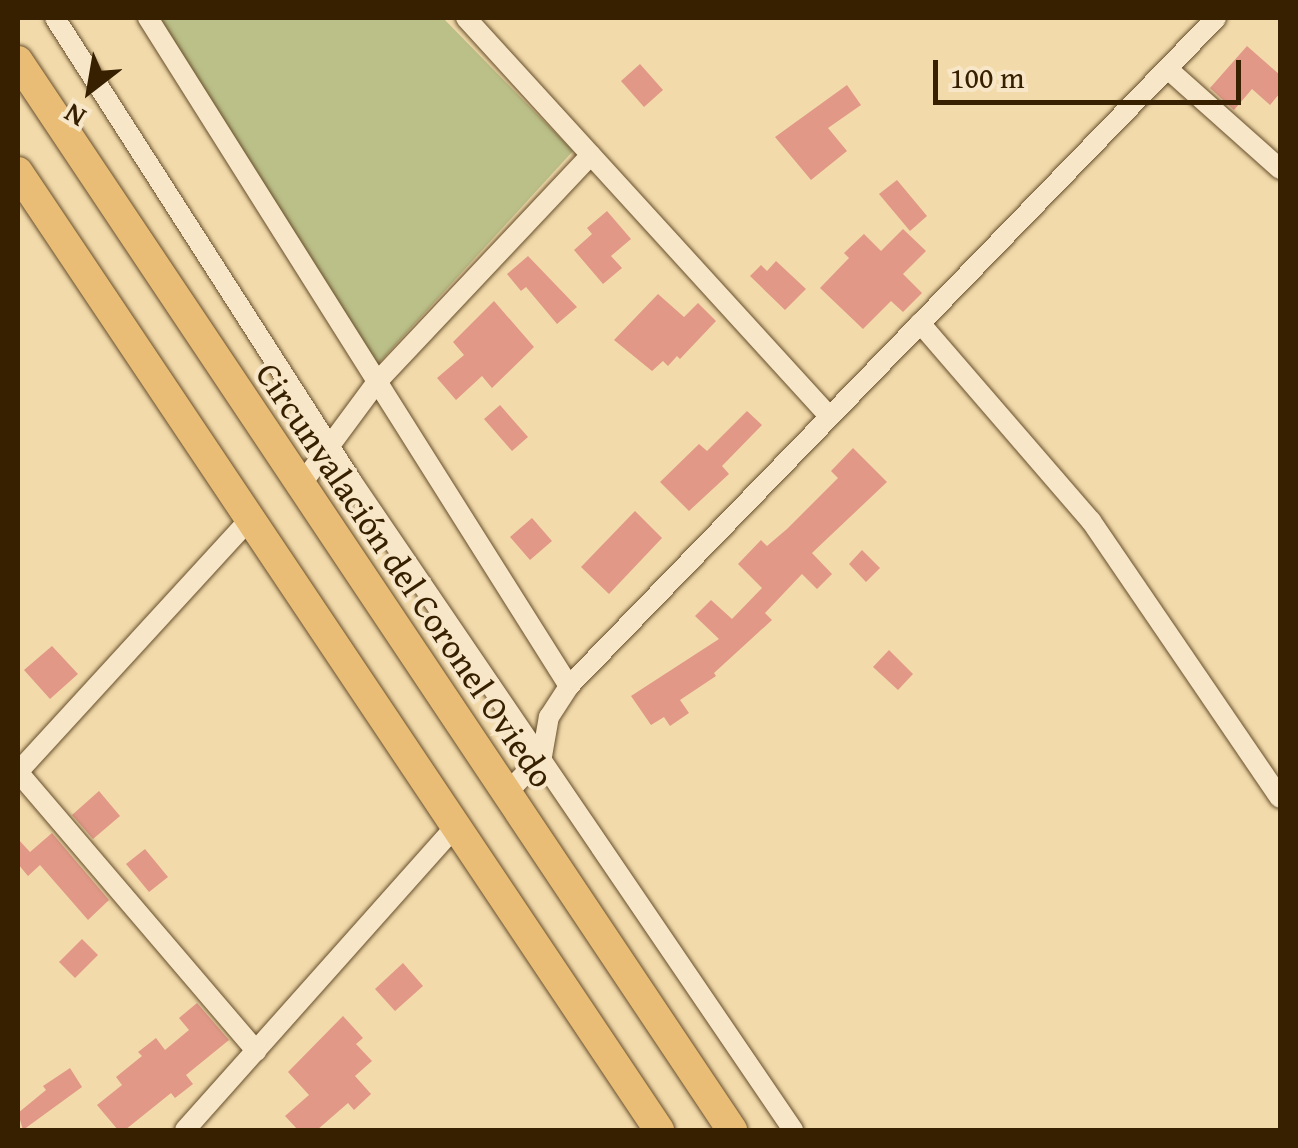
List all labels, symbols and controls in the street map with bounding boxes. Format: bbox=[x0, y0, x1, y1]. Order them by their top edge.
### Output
north arrow bbox=[40, 40, 140, 140]
scale bar bbox=[938, 40, 1246, 102]
text: 100 m bbox=[950, 55, 1024, 99]
text: N bbox=[56, 94, 93, 139]
street label: Circunvalación del Coronel Oviedo bbox=[247, 355, 563, 795]

